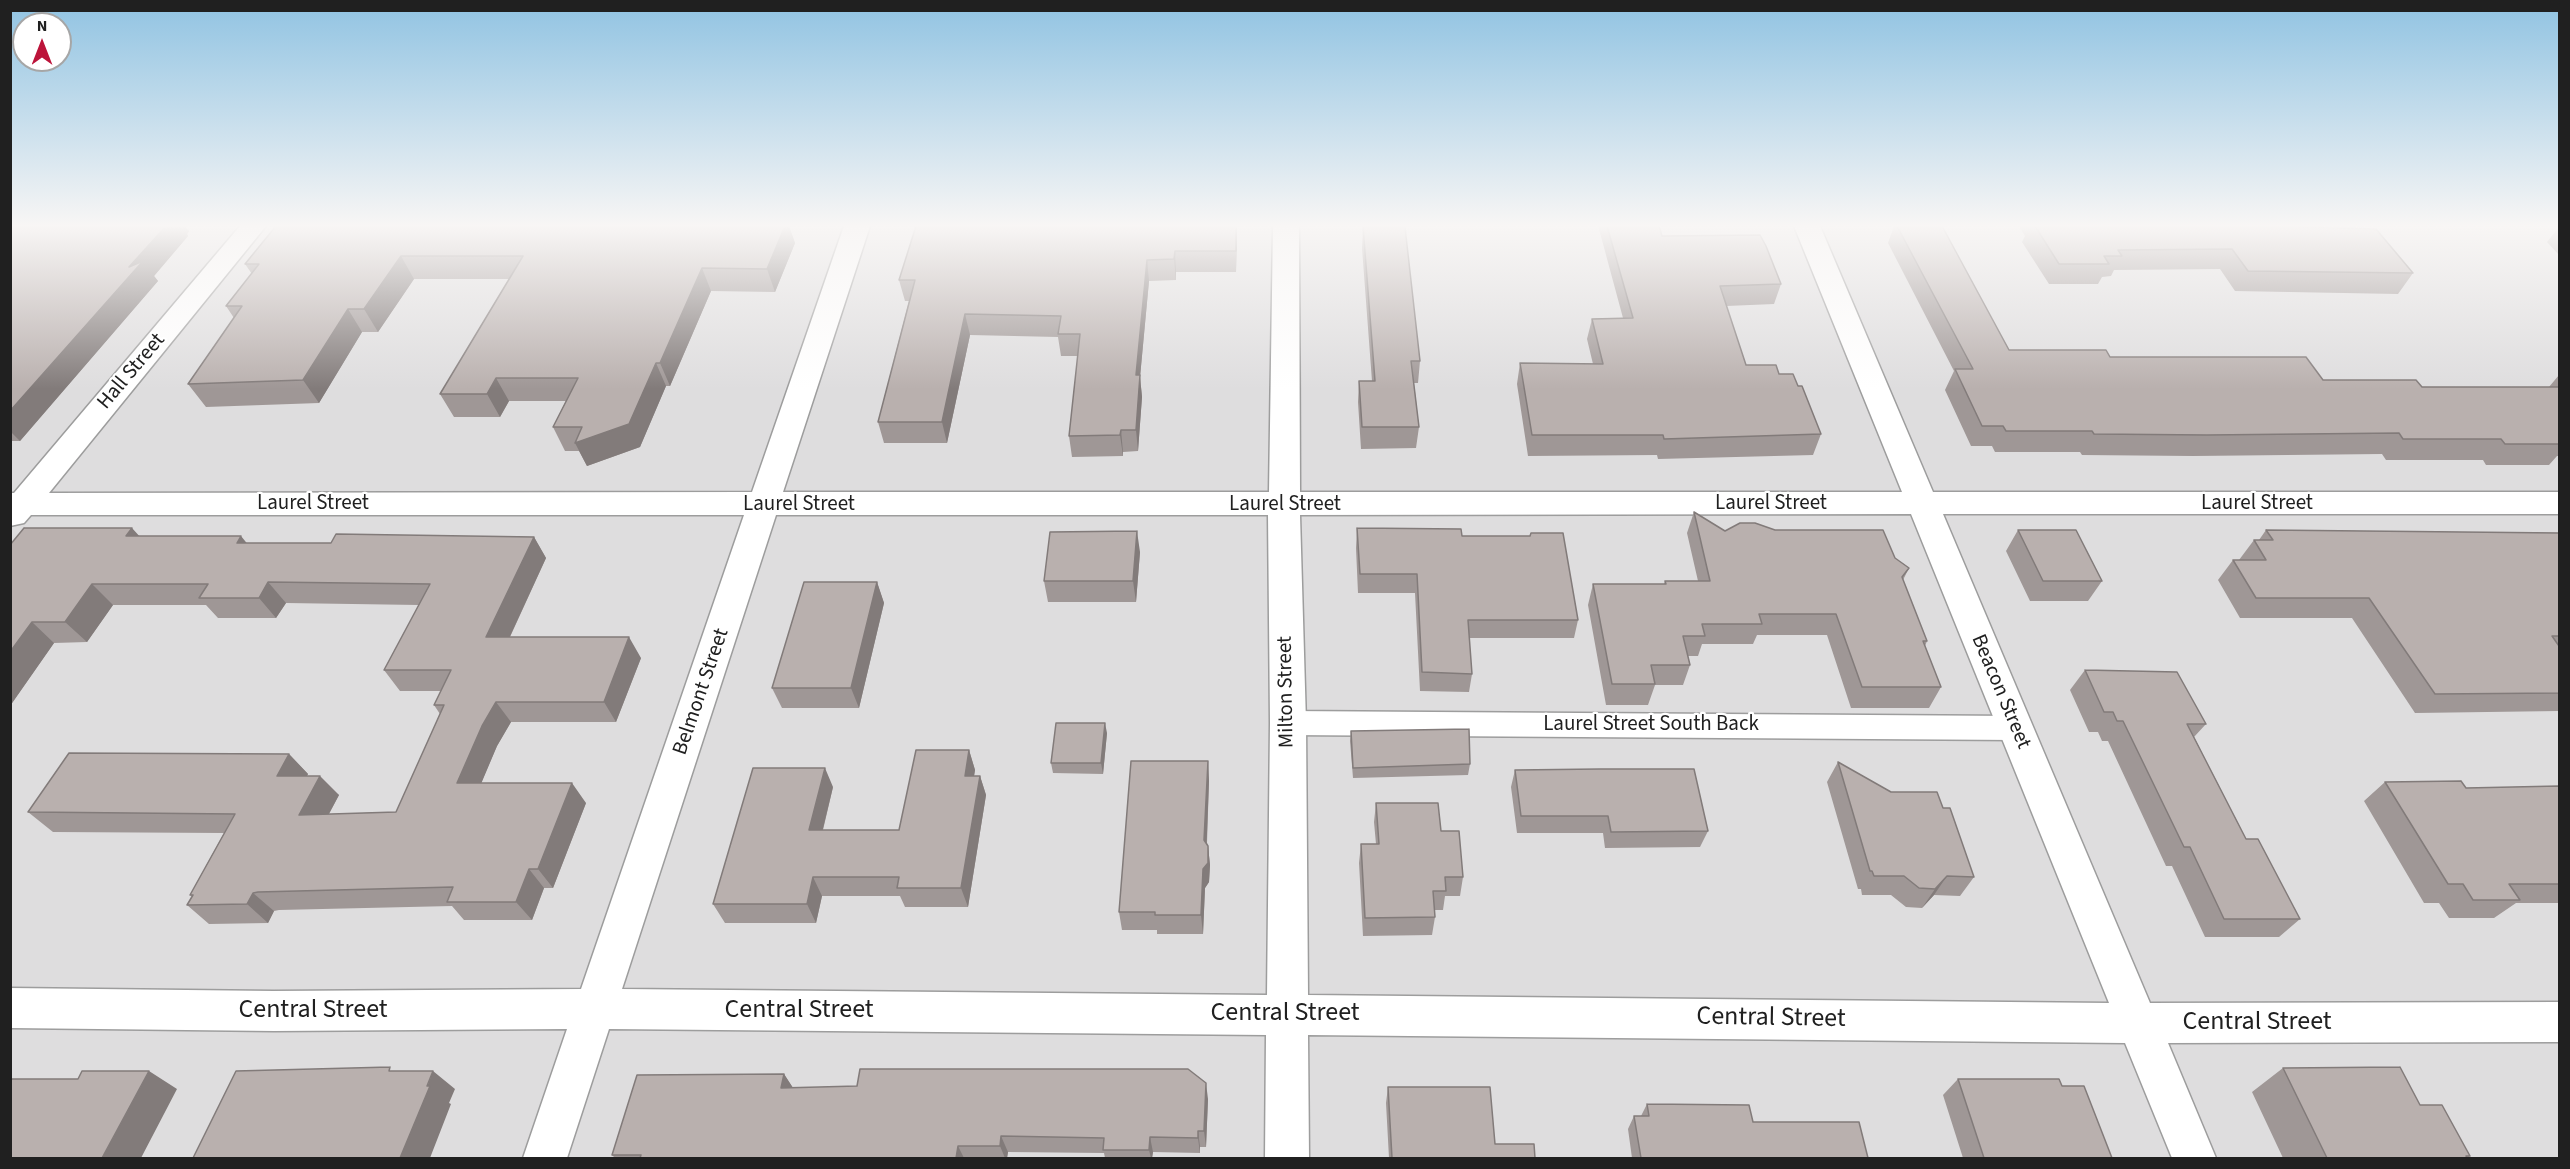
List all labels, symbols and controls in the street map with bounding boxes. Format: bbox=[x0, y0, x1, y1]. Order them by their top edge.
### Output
north arrow bbox=[12, 12, 72, 72]
text: N bbox=[37, 15, 47, 37]
street label: Hall Street bbox=[93, 329, 171, 415]
street label: Laurel Street bbox=[257, 491, 369, 517]
street label: Laurel Street bbox=[1715, 491, 1827, 517]
street label: Laurel Street bbox=[2201, 491, 2313, 517]
street label: Laurel Street bbox=[743, 492, 855, 518]
street label: Laurel Street bbox=[1229, 492, 1341, 518]
street label: Belmont Street bbox=[669, 625, 735, 759]
street label: Beacon Street bbox=[1965, 631, 2035, 753]
street label: Milton Street bbox=[1273, 636, 1301, 748]
street label: Laurel Street South Back bbox=[1543, 712, 1759, 738]
street label: Central Street bbox=[238, 995, 388, 1027]
street label: Central Street bbox=[724, 995, 874, 1027]
street label: Central Street bbox=[1210, 998, 1360, 1030]
street label: Central Street bbox=[1696, 1002, 1846, 1036]
street label: Central Street bbox=[2182, 1007, 2332, 1039]

